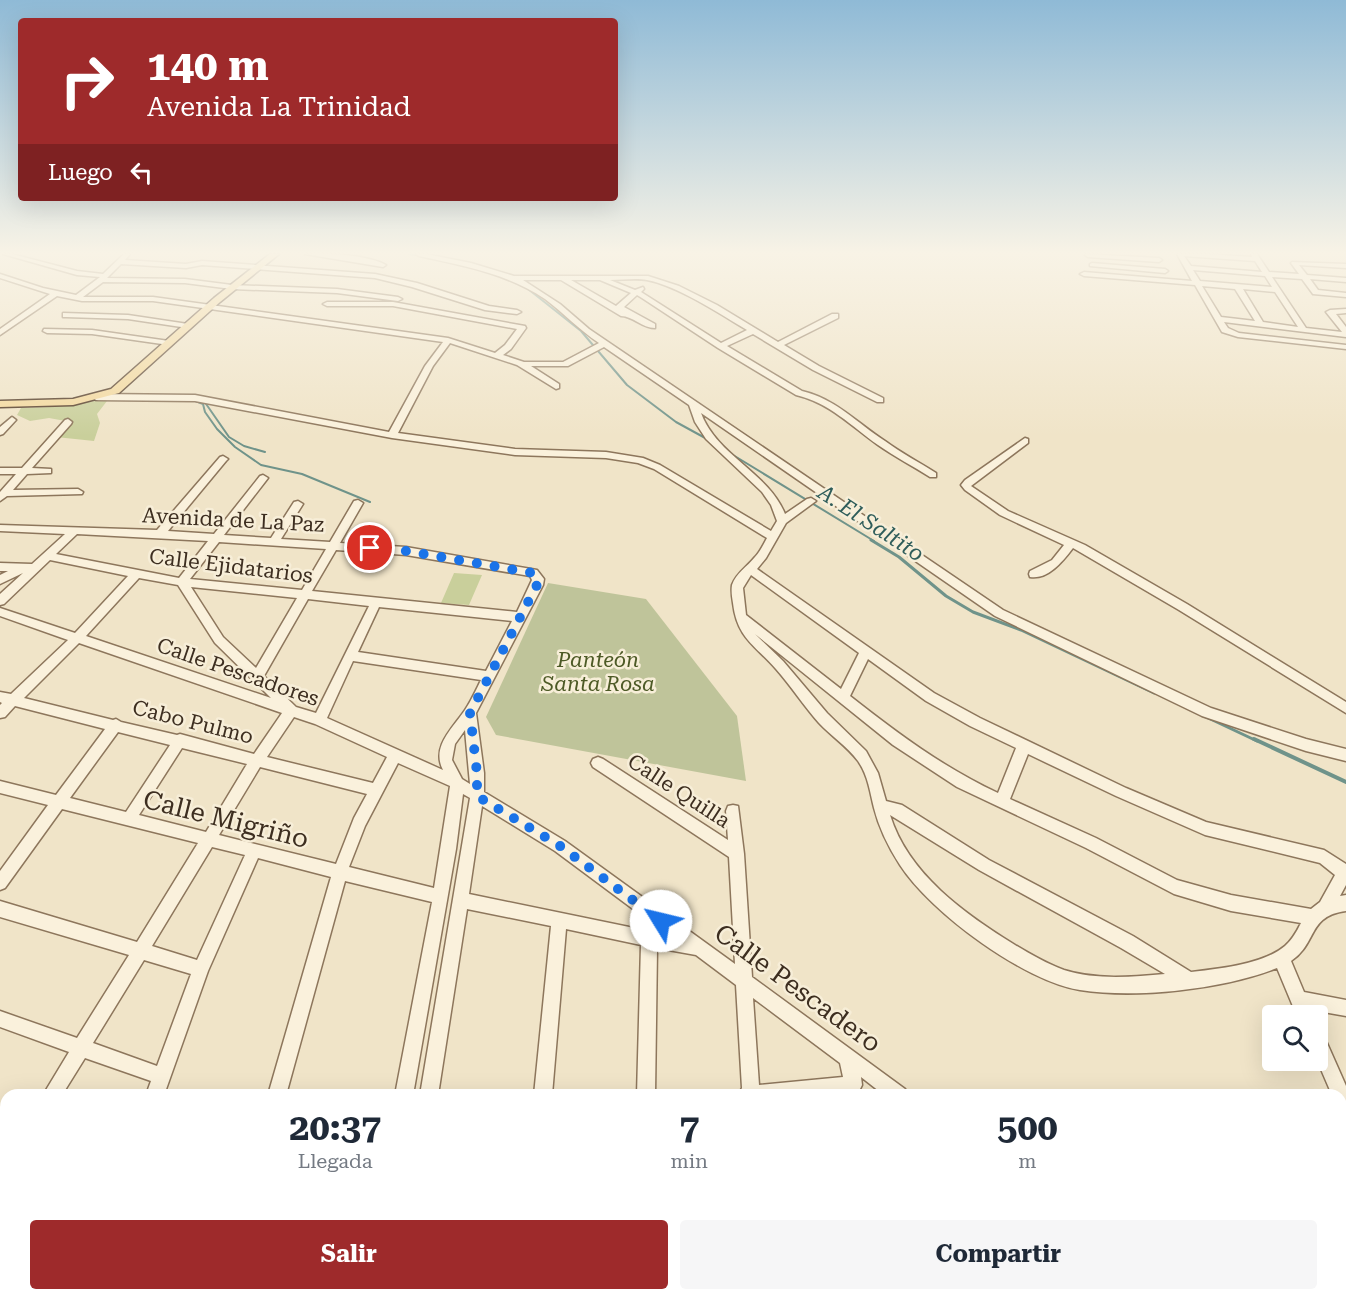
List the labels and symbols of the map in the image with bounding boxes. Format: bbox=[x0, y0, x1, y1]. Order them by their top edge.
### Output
water label: A. El Saltito bbox=[812, 478, 929, 566]
street label: Avenida de La Paz bbox=[141, 503, 325, 537]
pin bbox=[344, 522, 395, 573]
street label: Calle Ejidatarios bbox=[148, 544, 314, 588]
street label: Calle Pescadores bbox=[154, 633, 322, 711]
park label: Panteón Santa Rosa bbox=[540, 648, 655, 696]
street label: Cabo Pulmo bbox=[130, 695, 256, 749]
street label: Calle Quilla bbox=[623, 749, 735, 833]
street label: Calle Migriño bbox=[140, 784, 312, 854]
position arrow bbox=[629, 889, 693, 953]
street label: Calle Pescadero bbox=[709, 918, 887, 1058]

